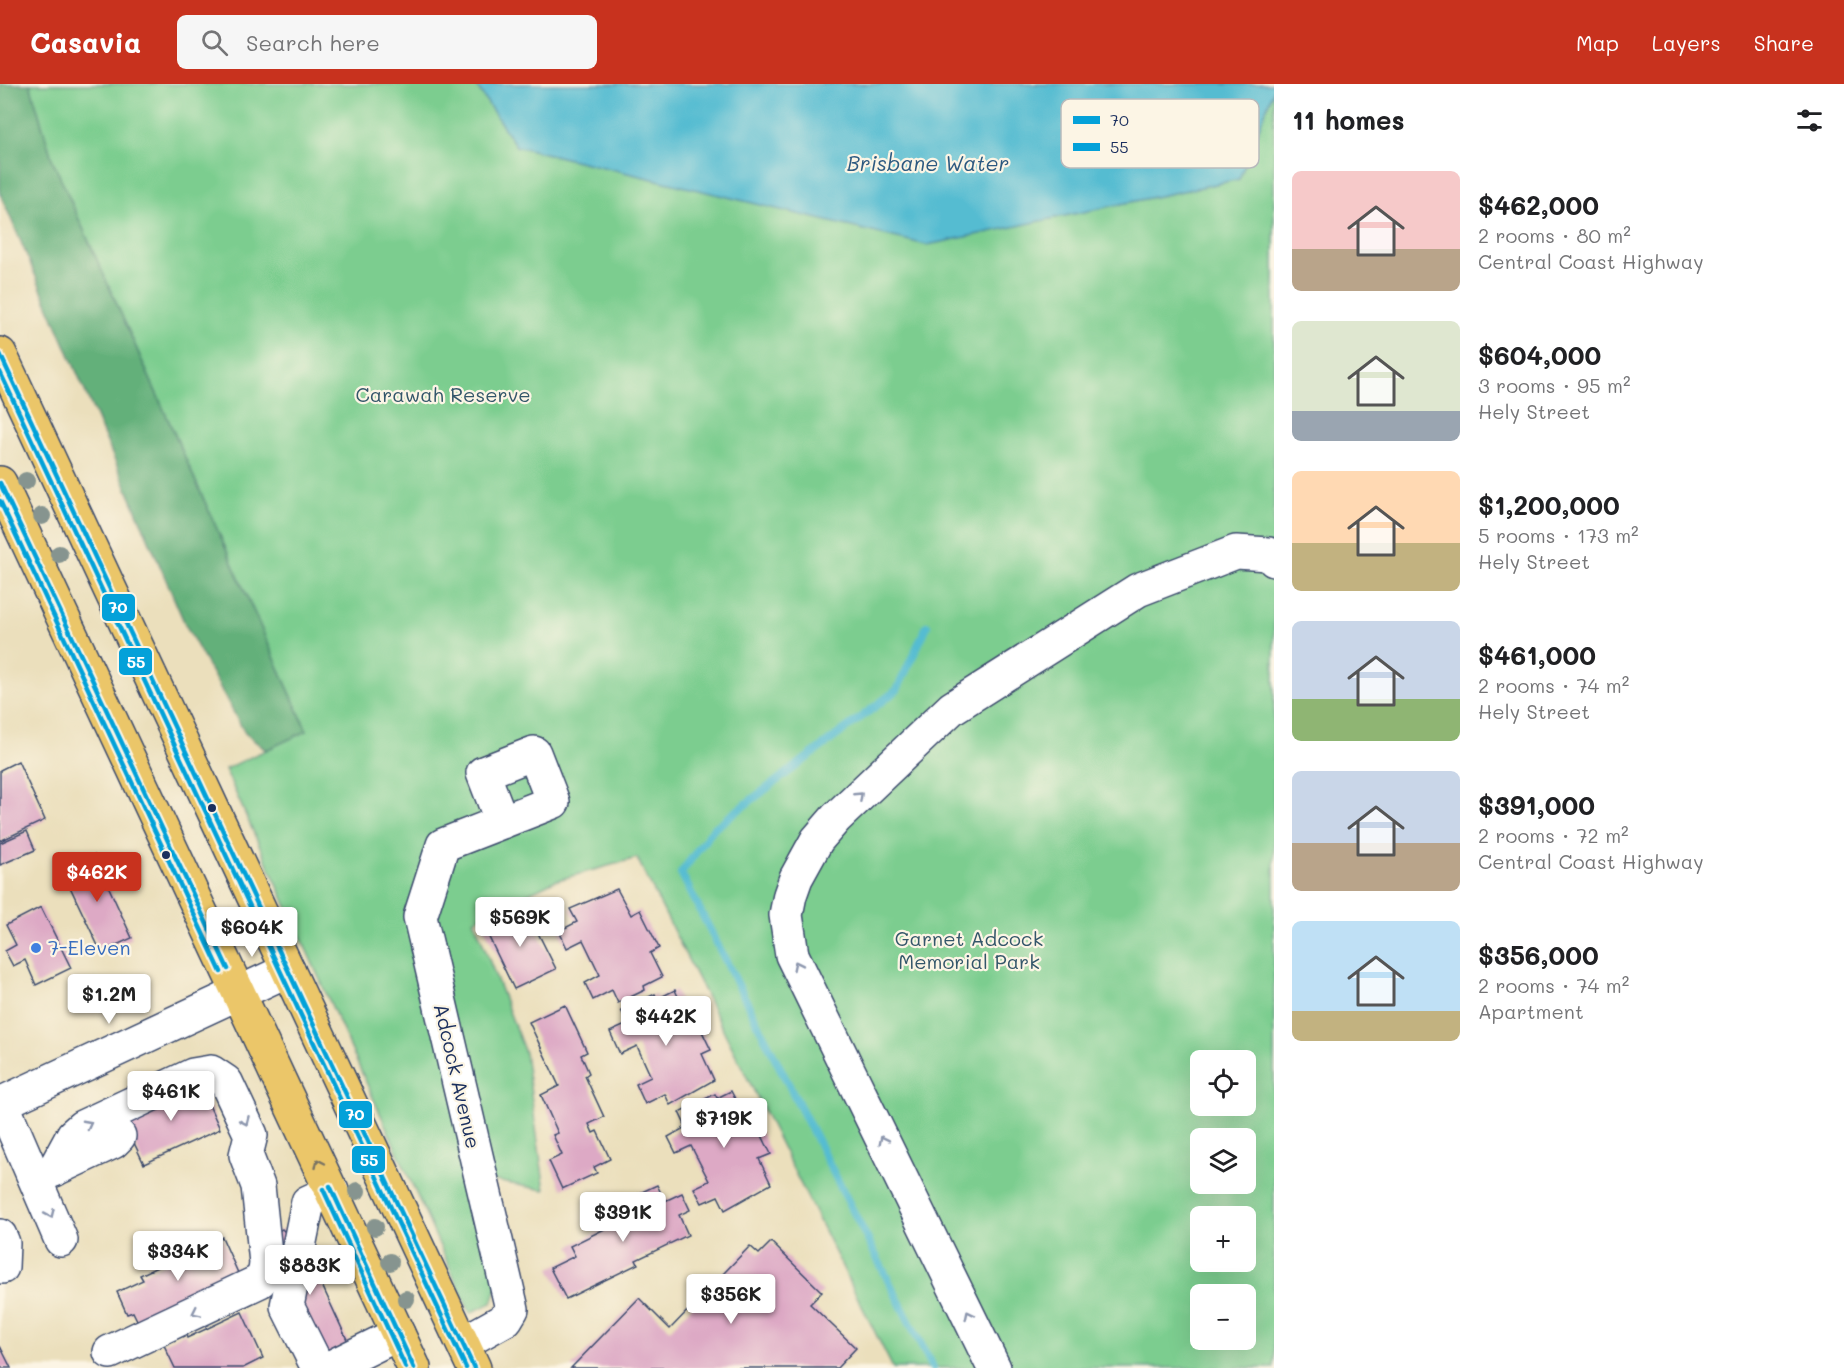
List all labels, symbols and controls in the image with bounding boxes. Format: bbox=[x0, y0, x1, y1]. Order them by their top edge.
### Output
search box bbox=[177, 15, 597, 69]
text: Casavia bbox=[30, 24, 141, 60]
icon: search bbox=[198, 26, 231, 59]
text: Search here bbox=[246, 28, 380, 57]
text: Map bbox=[1576, 29, 1619, 56]
text: Layers bbox=[1652, 29, 1721, 56]
text: Share bbox=[1754, 29, 1814, 56]
legend bbox=[1061, 99, 1259, 168]
text: 11 homes bbox=[1292, 103, 1405, 137]
icon: filters bbox=[1793, 104, 1826, 137]
text: 70 bbox=[1110, 109, 1129, 130]
text: 55 bbox=[1110, 136, 1129, 157]
water label: Brisbane Water bbox=[847, 149, 1009, 176]
text: $462,000 bbox=[1478, 188, 1599, 222]
icon: home bbox=[1340, 195, 1412, 267]
text: 2 rooms · 80 m² bbox=[1478, 222, 1631, 248]
text: Central Coast Highway bbox=[1478, 248, 1704, 274]
text: $604,000 bbox=[1478, 338, 1601, 372]
icon: home bbox=[1340, 345, 1412, 417]
text: 3 rooms · 95 m² bbox=[1478, 372, 1630, 398]
park label: Carawah Reserve bbox=[355, 381, 531, 407]
text: Hely Street bbox=[1478, 398, 1590, 424]
text: $1,200,000 bbox=[1478, 488, 1620, 522]
icon: home bbox=[1340, 495, 1412, 567]
text: 5 rooms · 173 m² bbox=[1478, 522, 1639, 548]
text: Hely Street bbox=[1478, 548, 1590, 574]
line badge: 70 bbox=[101, 593, 136, 622]
text: 70 bbox=[108, 596, 128, 617]
text: $461,000 bbox=[1478, 638, 1596, 672]
icon: home bbox=[1340, 645, 1412, 717]
line badge: 55 bbox=[118, 647, 153, 676]
text: 55 bbox=[127, 651, 145, 672]
text: 2 rooms · 74 m² bbox=[1478, 672, 1629, 698]
text: Hely Street bbox=[1478, 698, 1590, 724]
text: $391,000 bbox=[1478, 788, 1595, 822]
one-way arrow bbox=[852, 792, 863, 803]
icon: home bbox=[1340, 795, 1412, 867]
unlabelled marker bbox=[206, 802, 218, 814]
text: 2 rooms · 72 m² bbox=[1478, 822, 1629, 848]
text: Central Coast Highway bbox=[1478, 848, 1704, 874]
unlabelled marker bbox=[160, 849, 172, 861]
pin: $462K bbox=[55, 852, 139, 903]
text: $462K bbox=[66, 858, 128, 884]
pin: $569K bbox=[478, 897, 562, 948]
text: $569K bbox=[489, 903, 551, 929]
pin: $604K bbox=[210, 907, 294, 958]
text: $604K bbox=[220, 913, 284, 939]
park label: Garnet Adcock Memorial Park bbox=[895, 925, 1043, 974]
place label: 7-Eleven bbox=[48, 934, 130, 960]
text: $356,000 bbox=[1478, 938, 1599, 972]
marker: 7-Eleven bbox=[29, 941, 43, 955]
icon: home bbox=[1340, 945, 1412, 1017]
one-way arrow bbox=[792, 961, 804, 972]
text: 2 rooms · 74 m² bbox=[1478, 972, 1629, 998]
pin: $1.2M bbox=[67, 974, 151, 1025]
text: $1.2M bbox=[82, 980, 136, 1006]
pin: $442K bbox=[624, 996, 708, 1047]
text: Apartment bbox=[1478, 998, 1584, 1024]
street label: Adcock Avenue bbox=[429, 1001, 487, 1151]
text: $442K bbox=[635, 1002, 697, 1028]
map controls bbox=[1190, 1050, 1256, 1350]
button: locate bbox=[1190, 1050, 1256, 1116]
pin: $461K bbox=[129, 1071, 213, 1122]
text: $461K bbox=[141, 1077, 201, 1103]
pin: $719K bbox=[682, 1098, 766, 1149]
line badge: 70 bbox=[338, 1100, 373, 1129]
text: 70 bbox=[345, 1103, 365, 1124]
text: $719K bbox=[695, 1104, 753, 1130]
one-way arrow bbox=[237, 1115, 249, 1126]
one-way arrow bbox=[82, 1120, 93, 1131]
button: layers bbox=[1190, 1128, 1256, 1194]
one-way arrow bbox=[878, 1136, 890, 1147]
line badge: 55 bbox=[351, 1145, 386, 1174]
text: 55 bbox=[360, 1149, 378, 1170]
one-way arrow bbox=[314, 1158, 326, 1169]
pin: $391K bbox=[581, 1192, 665, 1243]
text: $391K bbox=[594, 1198, 652, 1224]
button: + bbox=[1190, 1206, 1256, 1272]
one-way arrow bbox=[43, 1208, 55, 1219]
pin: $334K bbox=[136, 1231, 220, 1282]
text: $334K bbox=[147, 1237, 209, 1263]
pin: $883K bbox=[268, 1245, 352, 1296]
text: $883K bbox=[279, 1251, 341, 1277]
pin: $356K bbox=[689, 1274, 773, 1325]
text: $356K bbox=[700, 1280, 762, 1306]
button: − bbox=[1190, 1284, 1256, 1350]
one-way arrow bbox=[191, 1304, 202, 1316]
one-way arrow bbox=[964, 1311, 976, 1322]

